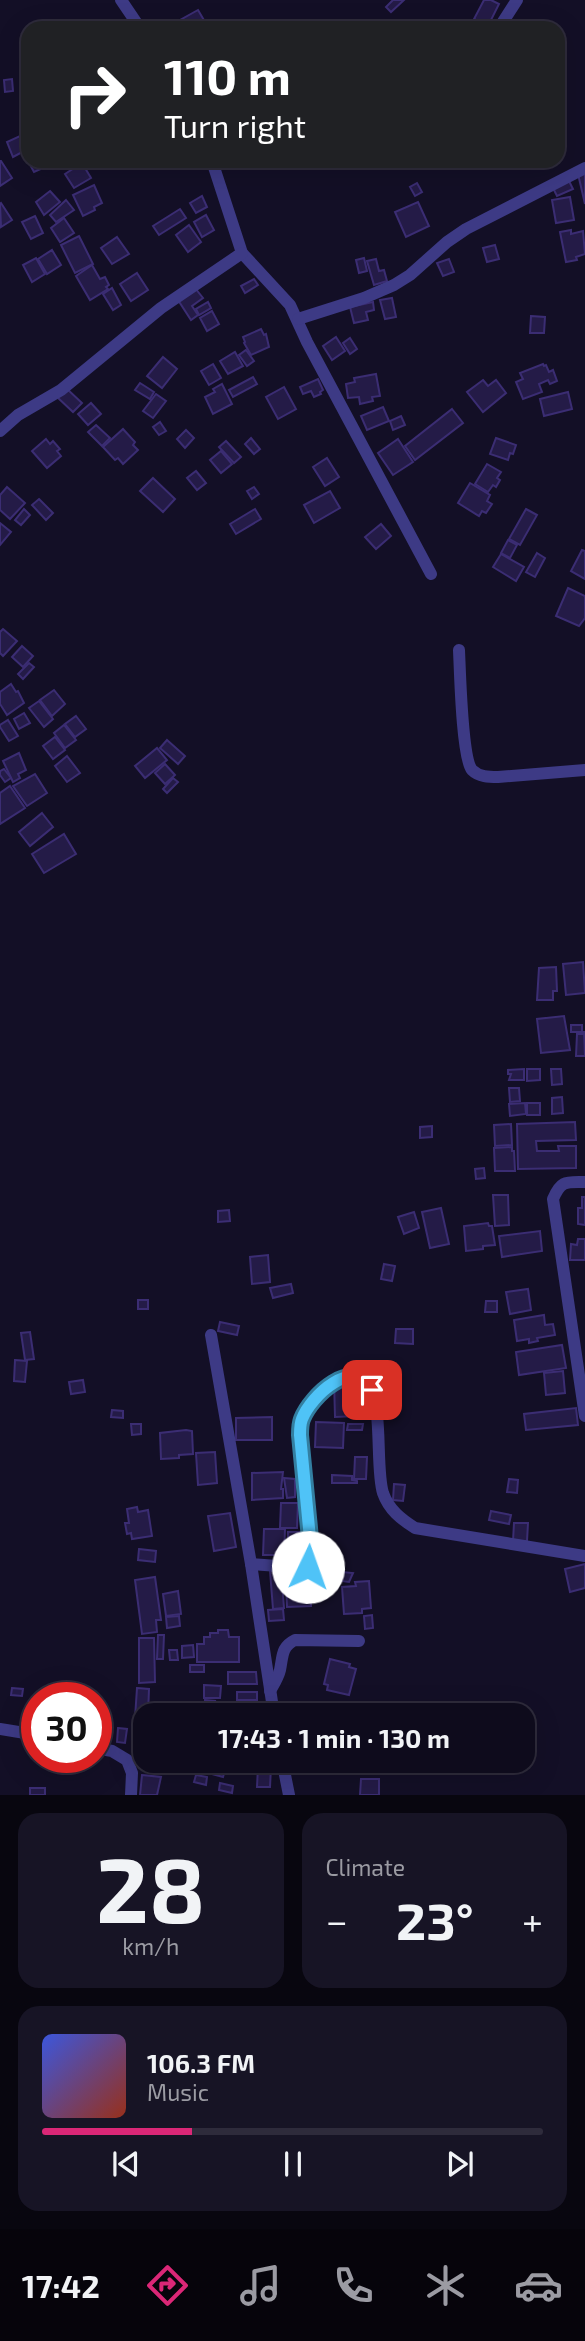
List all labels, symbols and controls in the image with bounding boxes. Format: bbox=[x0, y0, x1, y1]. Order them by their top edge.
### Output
text: 110 m bbox=[164, 46, 291, 105]
icon: right bbox=[49, 49, 140, 140]
text: Turn right bbox=[164, 106, 306, 144]
pin bbox=[342, 1360, 402, 1420]
icon: arrive bbox=[353, 1371, 391, 1409]
position arrow bbox=[271, 1530, 345, 1604]
speed limit sign: 30 bbox=[21, 1682, 112, 1773]
text: 17:43 · 1 min · 130 m bbox=[218, 1722, 450, 1753]
text: 28 bbox=[96, 1832, 206, 1941]
text: Climate bbox=[326, 1853, 405, 1881]
text: 23° bbox=[396, 1888, 474, 1950]
text: − bbox=[326, 1897, 348, 1943]
text: + bbox=[522, 1897, 543, 1943]
text: km/h bbox=[122, 1932, 179, 1960]
text: 106.3 FM bbox=[147, 2047, 255, 2078]
text: Music bbox=[147, 2078, 209, 2106]
icon: previous bbox=[107, 2145, 145, 2183]
icon: pause bbox=[274, 2145, 312, 2183]
icon: next bbox=[441, 2145, 479, 2183]
icon: directions bbox=[143, 2261, 192, 2310]
icon: music bbox=[236, 2261, 285, 2310]
icon: phone bbox=[329, 2261, 378, 2310]
icon: climate bbox=[421, 2261, 470, 2310]
icon: car bbox=[514, 2261, 563, 2310]
text: 17:42 bbox=[22, 2266, 100, 2304]

